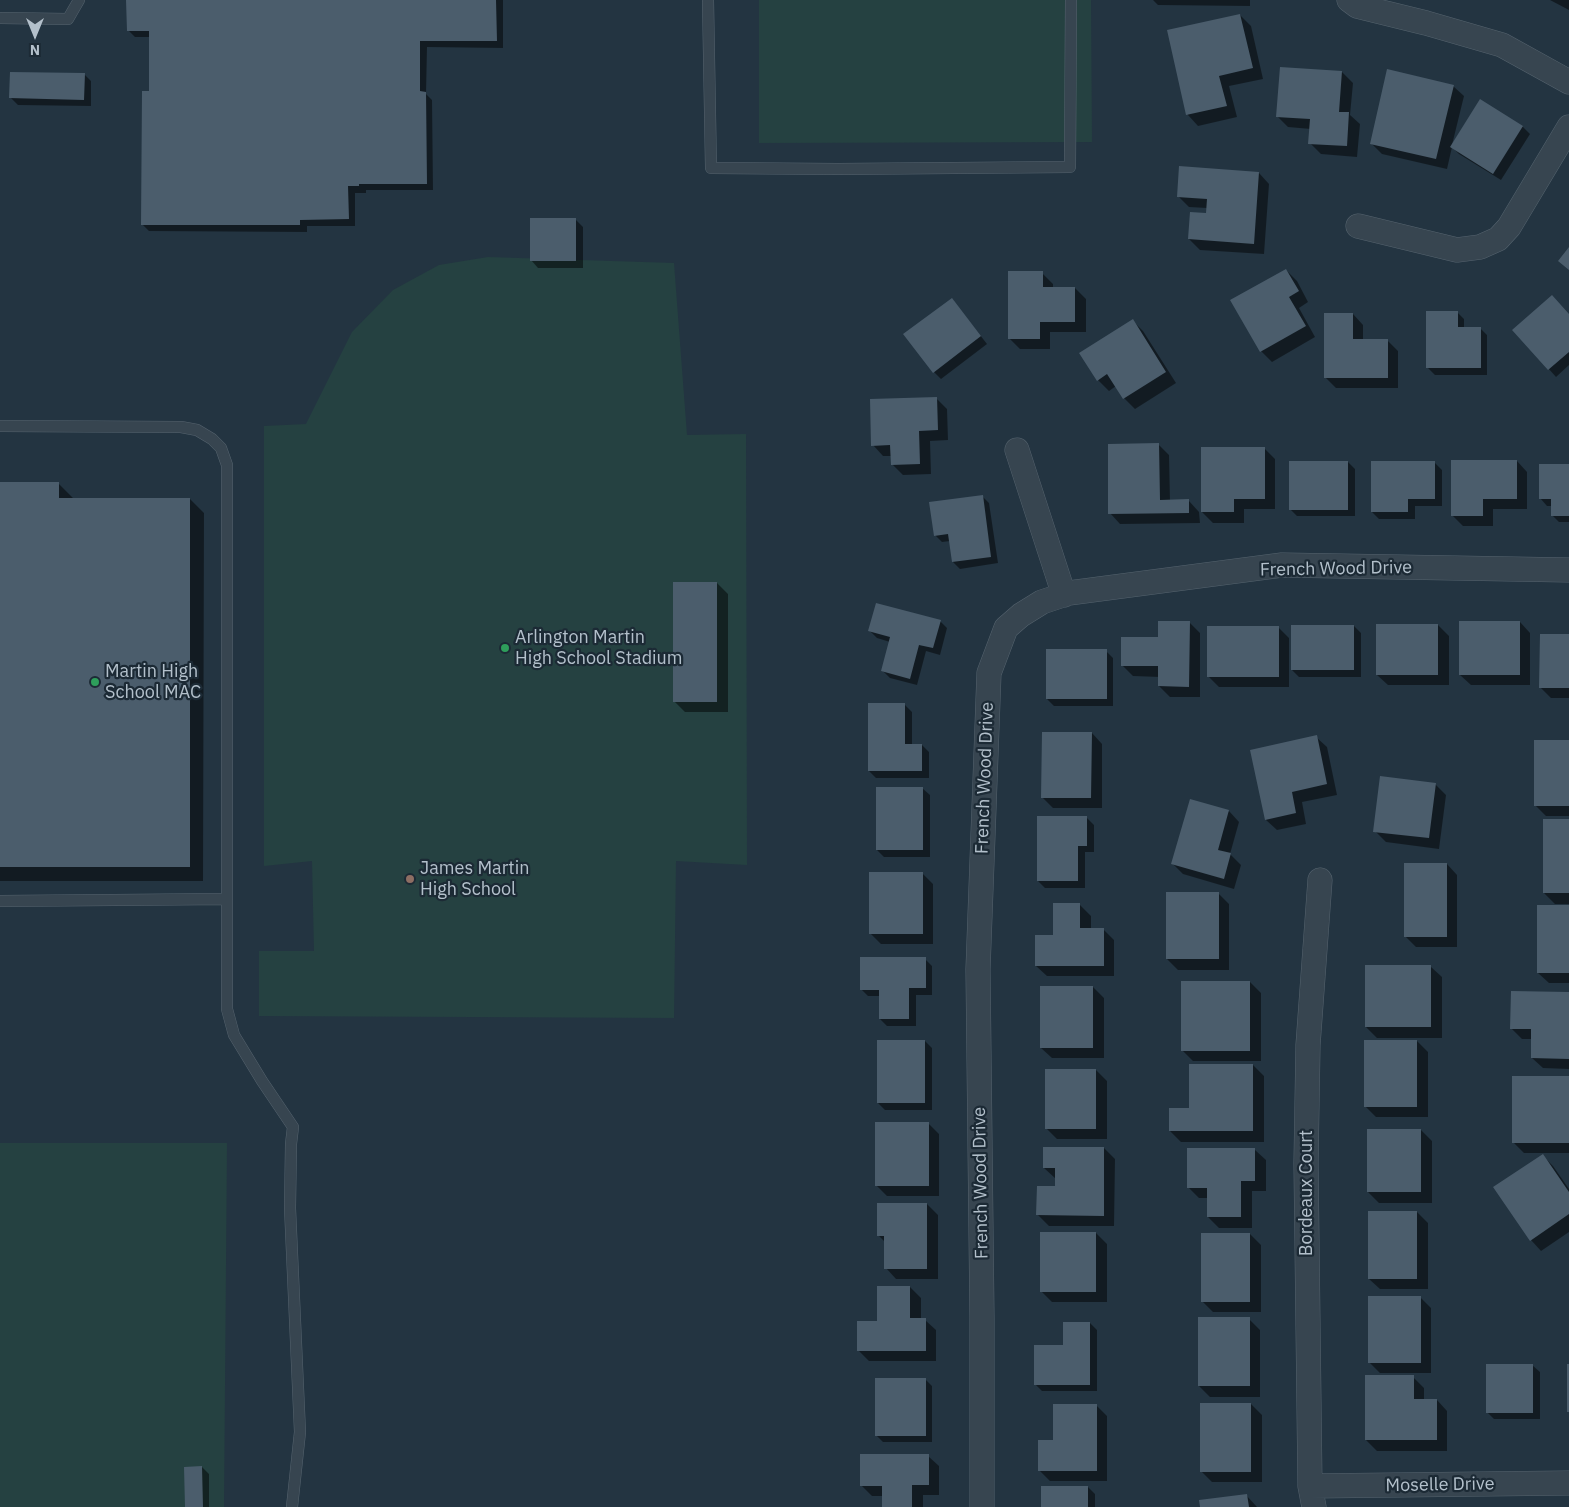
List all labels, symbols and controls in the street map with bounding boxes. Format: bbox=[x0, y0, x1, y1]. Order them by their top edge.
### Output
north arrow bbox=[10, 10, 60, 60]
text: N bbox=[30, 41, 40, 59]
street label: French Wood Drive bbox=[1260, 557, 1412, 581]
place label: Arlington Martin High School Stadium bbox=[515, 627, 683, 670]
marker: Arlington Martin High School Stadium bbox=[499, 642, 511, 654]
place label: Martin High School MAC bbox=[105, 661, 201, 704]
marker: Martin High School MAC bbox=[89, 676, 101, 688]
street label: French Wood Drive bbox=[972, 702, 998, 854]
place label: James Martin High School bbox=[420, 858, 529, 901]
marker: James Martin High School bbox=[404, 873, 416, 885]
street label: French Wood Drive bbox=[969, 1107, 993, 1259]
street label: Bordeaux Court bbox=[1296, 1130, 1318, 1256]
street label: Moselle Drive bbox=[1385, 1473, 1495, 1497]

